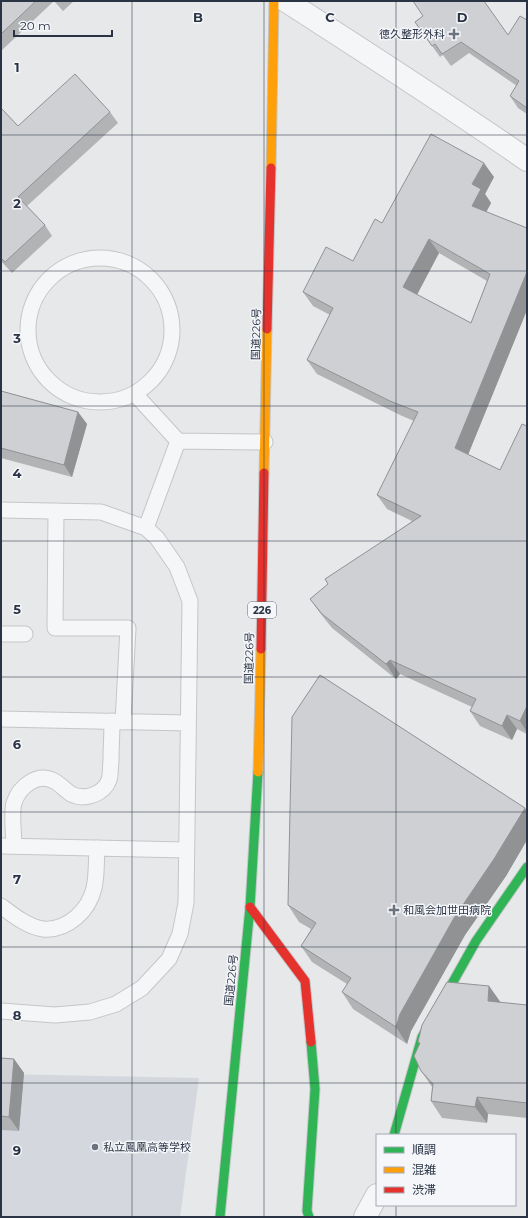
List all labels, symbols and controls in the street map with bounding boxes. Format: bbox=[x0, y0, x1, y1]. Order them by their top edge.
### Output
text: B bbox=[193, 9, 203, 25]
text: C bbox=[325, 9, 335, 25]
text: D bbox=[457, 9, 468, 25]
scale bar bbox=[14, 12, 112, 38]
text: 20 m bbox=[20, 18, 51, 33]
place label: 徳久整形外科 bbox=[379, 27, 445, 41]
marker: 徳久整形外科 bbox=[448, 28, 460, 40]
text: 1 bbox=[14, 59, 20, 75]
text: 2 bbox=[13, 195, 21, 211]
street label: 国道226号 bbox=[249, 308, 263, 360]
text: 3 bbox=[12, 330, 21, 346]
text: 4 bbox=[13, 465, 22, 481]
text: 5 bbox=[13, 601, 21, 617]
road number: 226 bbox=[248, 602, 276, 618]
street label: 国道226号 bbox=[242, 632, 256, 684]
text: 6 bbox=[13, 736, 22, 752]
text: 7 bbox=[13, 871, 21, 887]
place label: 和風会加世田病院 bbox=[403, 903, 491, 917]
marker: 和風会加世田病院 bbox=[388, 904, 400, 916]
street label: 国道226号 bbox=[221, 953, 241, 1007]
text: 8 bbox=[13, 1007, 22, 1023]
legend bbox=[376, 1134, 516, 1206]
place label: 私立鳳凰高等学校 bbox=[103, 1140, 191, 1154]
text: 9 bbox=[13, 1142, 21, 1158]
marker: 私立鳳凰高等学校 bbox=[90, 1142, 100, 1152]
text: 順調 bbox=[412, 1142, 436, 1157]
text: 混雑 bbox=[412, 1162, 436, 1177]
text: 渋滞 bbox=[412, 1182, 436, 1197]

